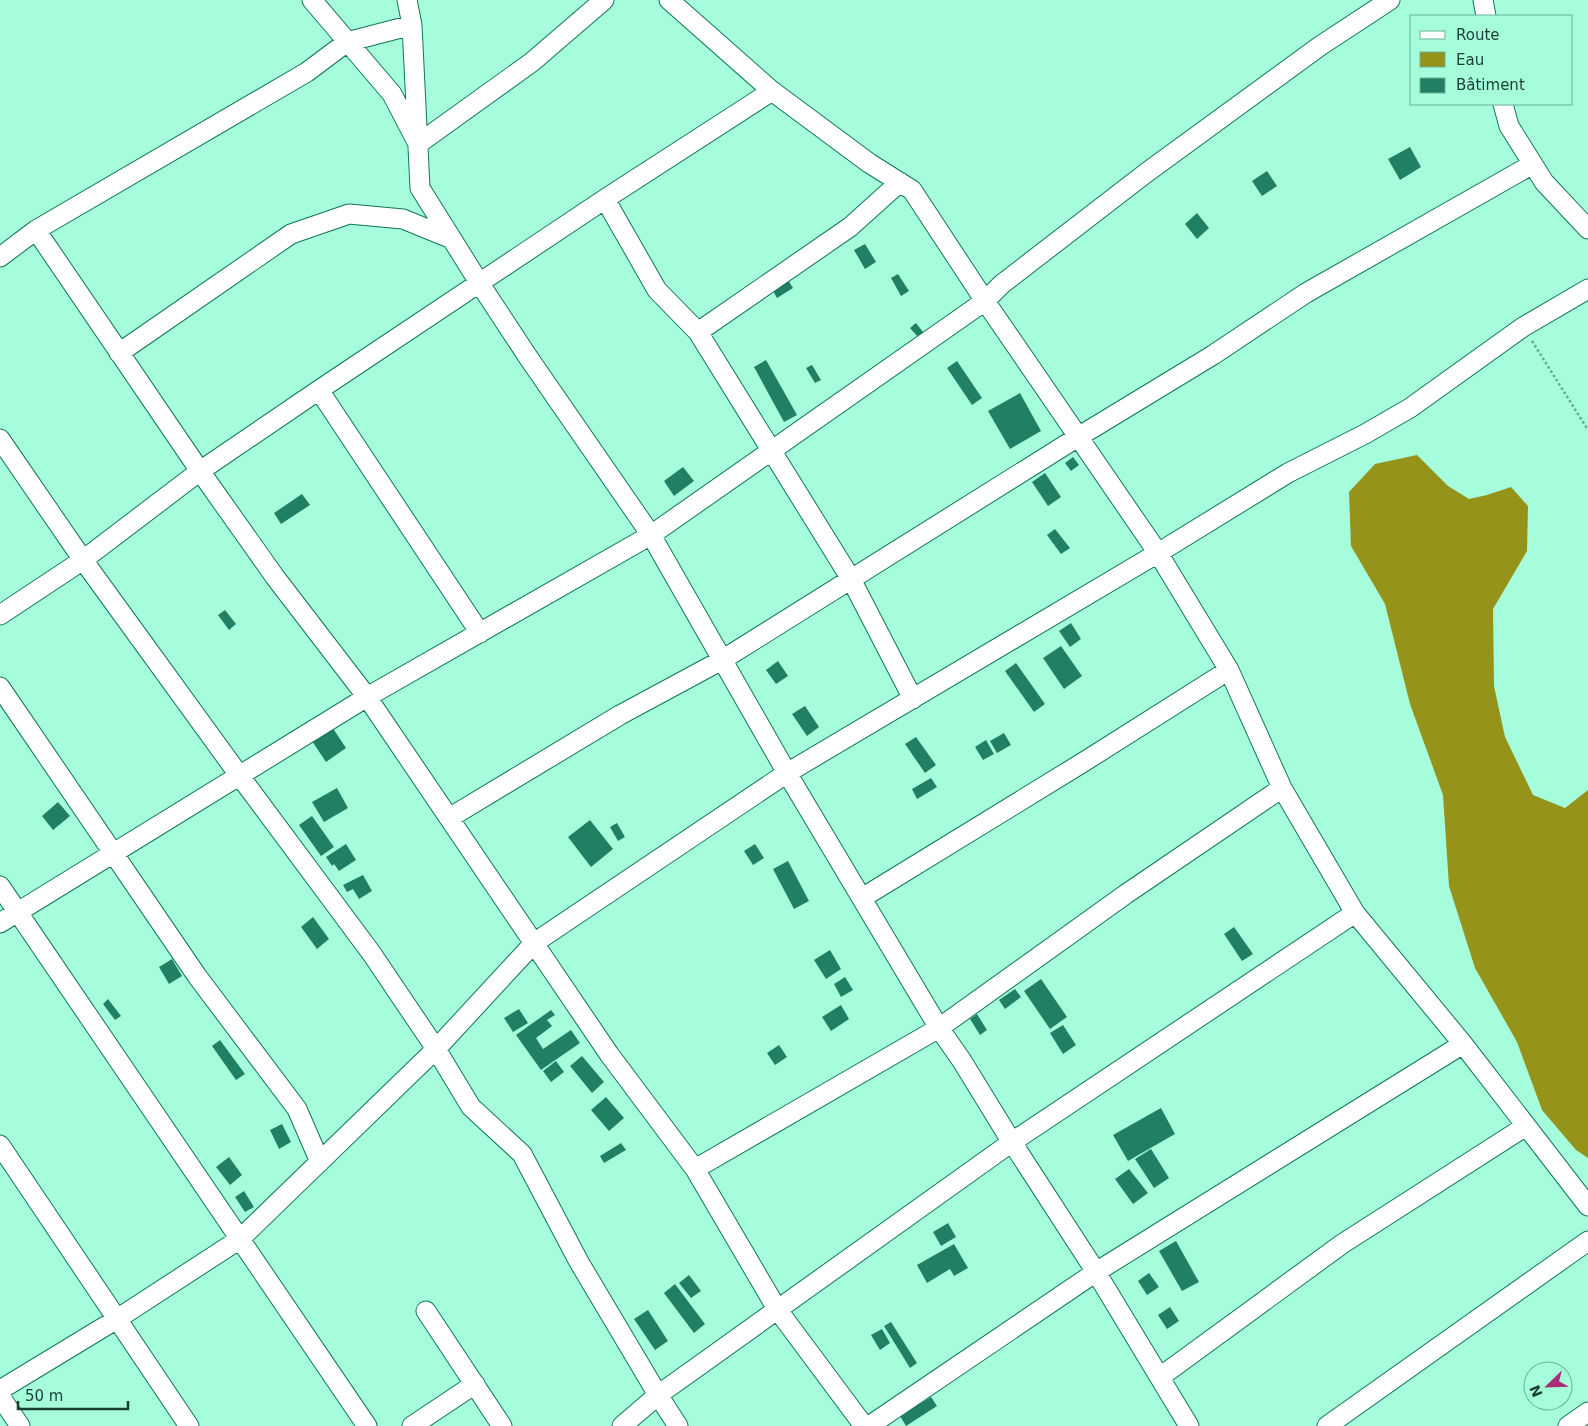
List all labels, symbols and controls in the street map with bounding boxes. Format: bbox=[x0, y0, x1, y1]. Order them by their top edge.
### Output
legend bbox=[1410, 15, 1573, 105]
text: Route bbox=[1456, 26, 1500, 44]
text: Eau bbox=[1456, 51, 1484, 69]
text: Bâtiment bbox=[1456, 76, 1525, 94]
north arrow bbox=[1523, 1361, 1573, 1411]
scale bar bbox=[18, 1378, 128, 1410]
text: N bbox=[1526, 1383, 1546, 1400]
text: 50 m bbox=[25, 1387, 63, 1405]

